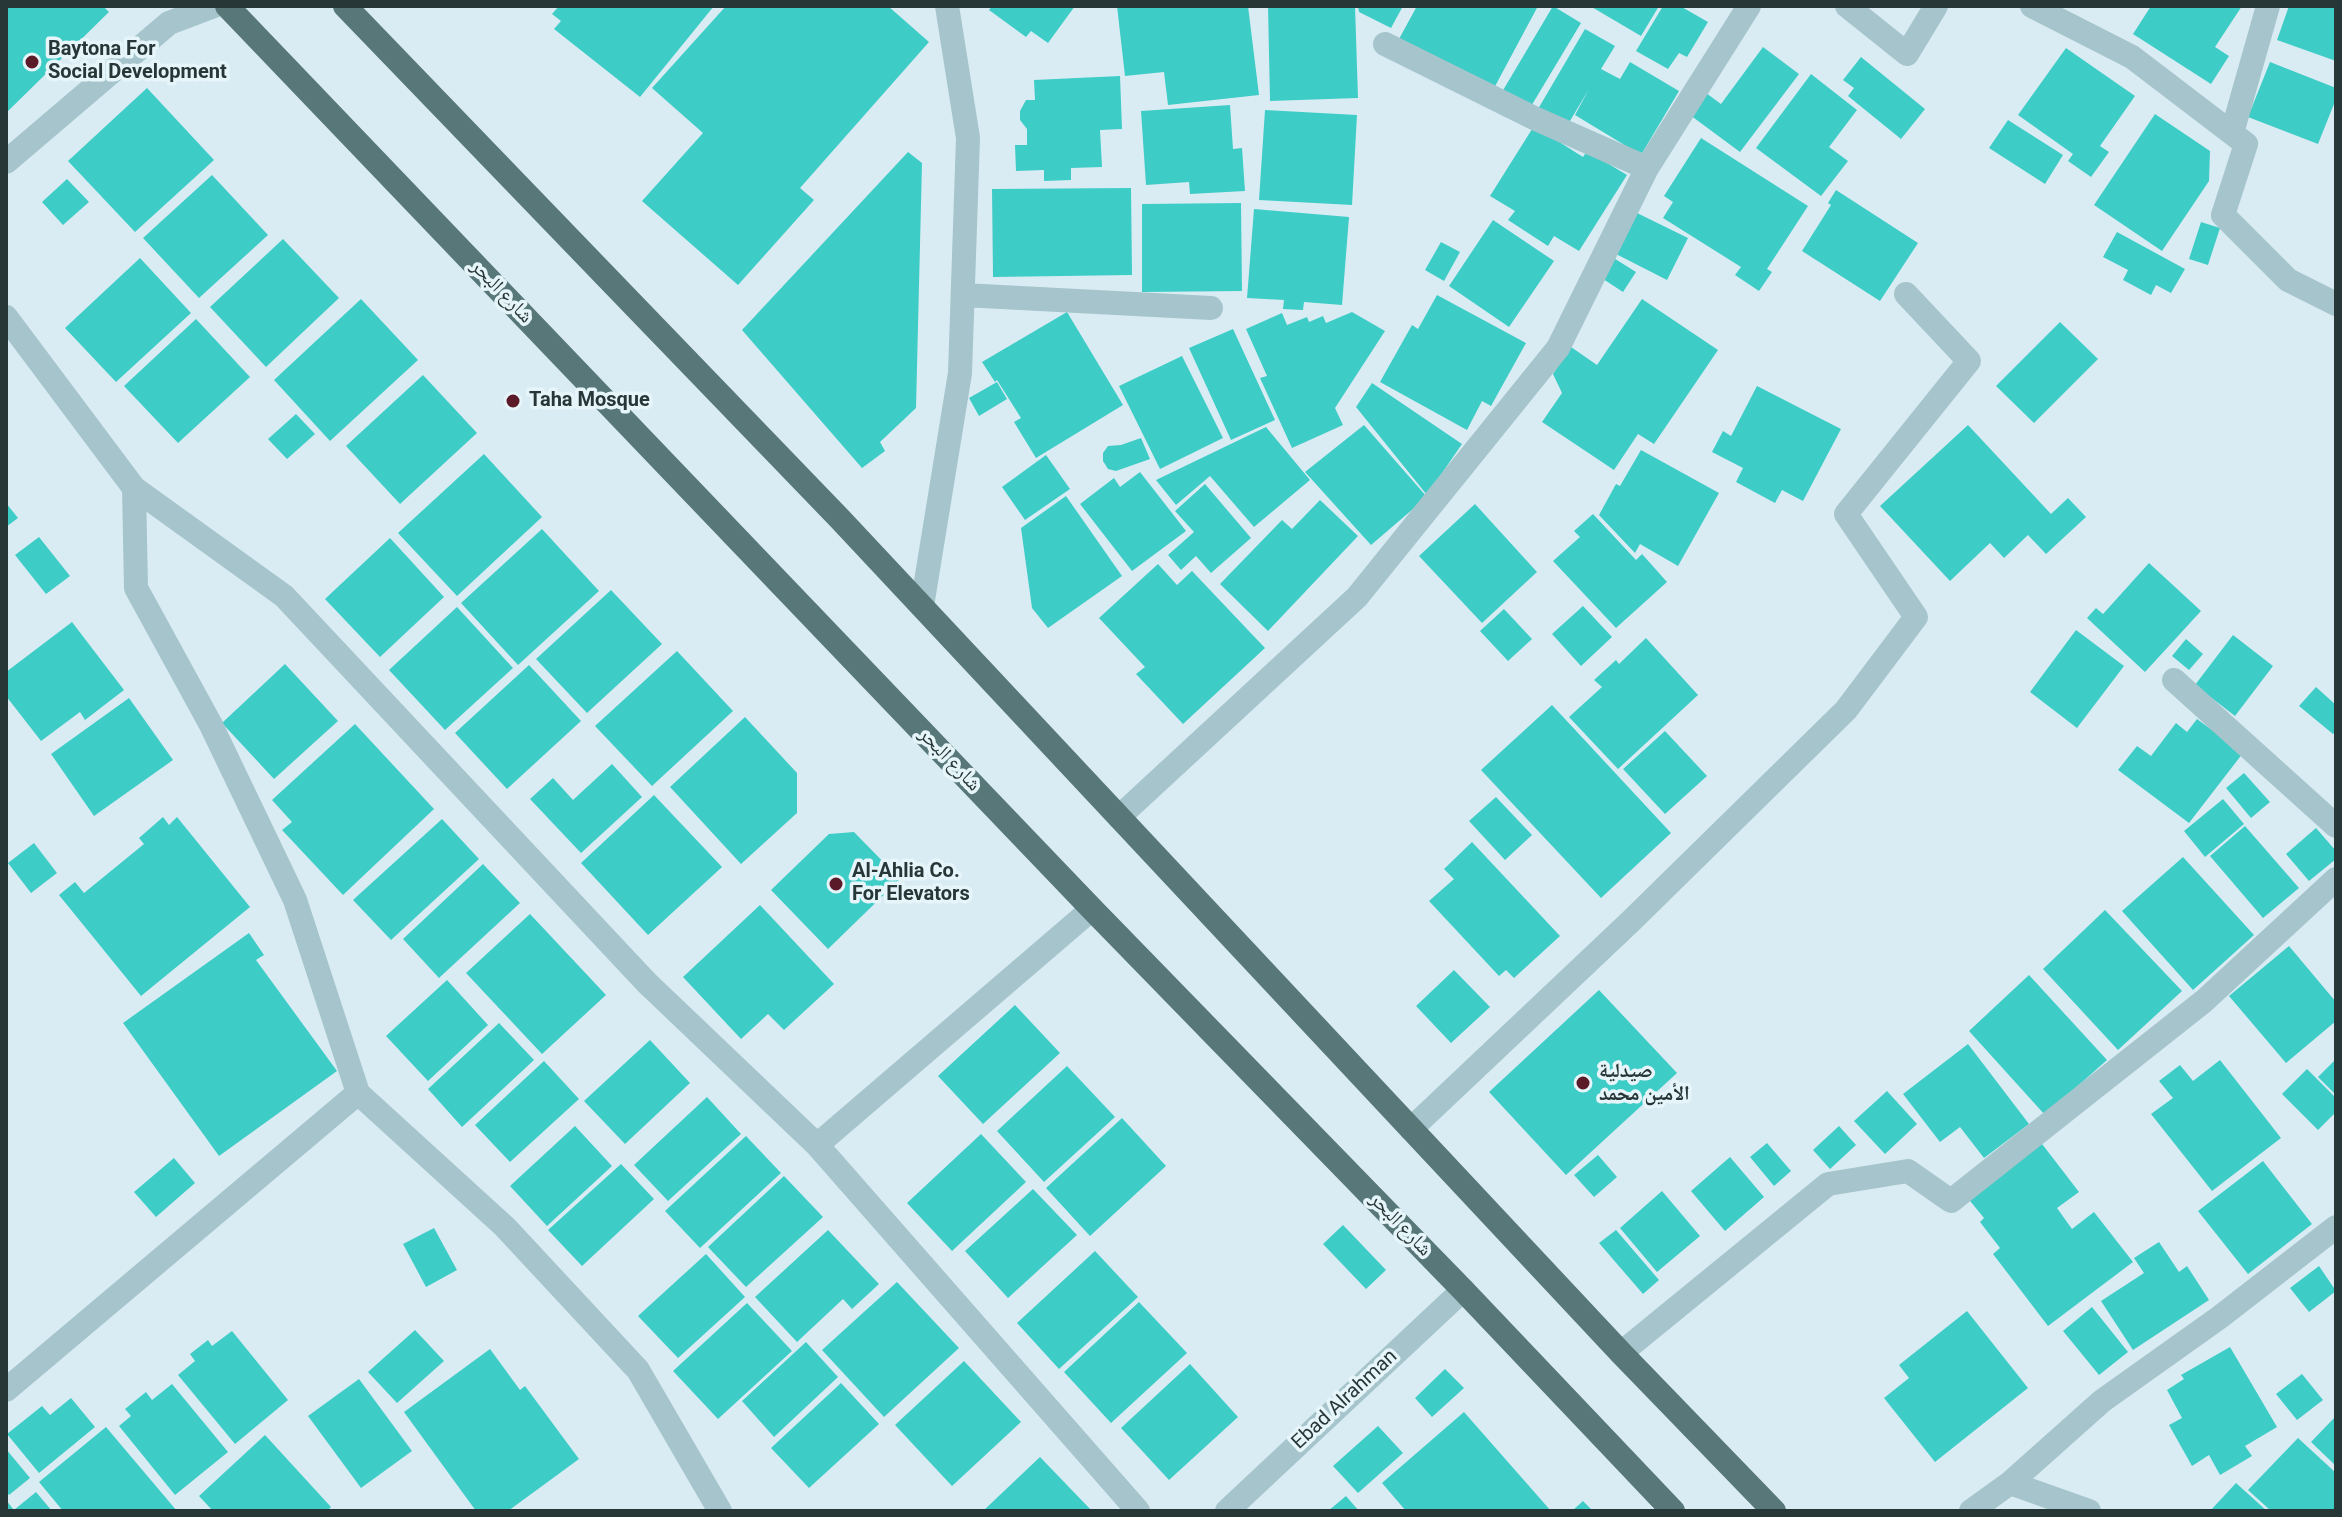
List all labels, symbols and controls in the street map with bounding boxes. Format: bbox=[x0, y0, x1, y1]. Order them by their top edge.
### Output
place label: Baytona For Social Development bbox=[48, 38, 227, 85]
marker: Baytona For Social Development bbox=[23, 53, 41, 71]
street label: شارع البحر bbox=[465, 255, 537, 329]
place label: Taha Mosque bbox=[529, 389, 650, 413]
marker: Taha Mosque bbox=[504, 392, 522, 410]
street label: شارع البحر bbox=[913, 723, 985, 797]
place label: Al-Ahlia Co. For Elevators bbox=[852, 860, 970, 907]
marker: Al-Ahlia Co. For Elevators bbox=[827, 875, 845, 893]
place label: صيدلية الأمين محمد bbox=[1599, 1060, 1690, 1107]
marker: صيدلية الأمين محمد bbox=[1574, 1074, 1592, 1092]
street label: شارع البحر bbox=[1364, 1188, 1436, 1262]
street label: Ebad Alrahman bbox=[1287, 1345, 1403, 1455]

